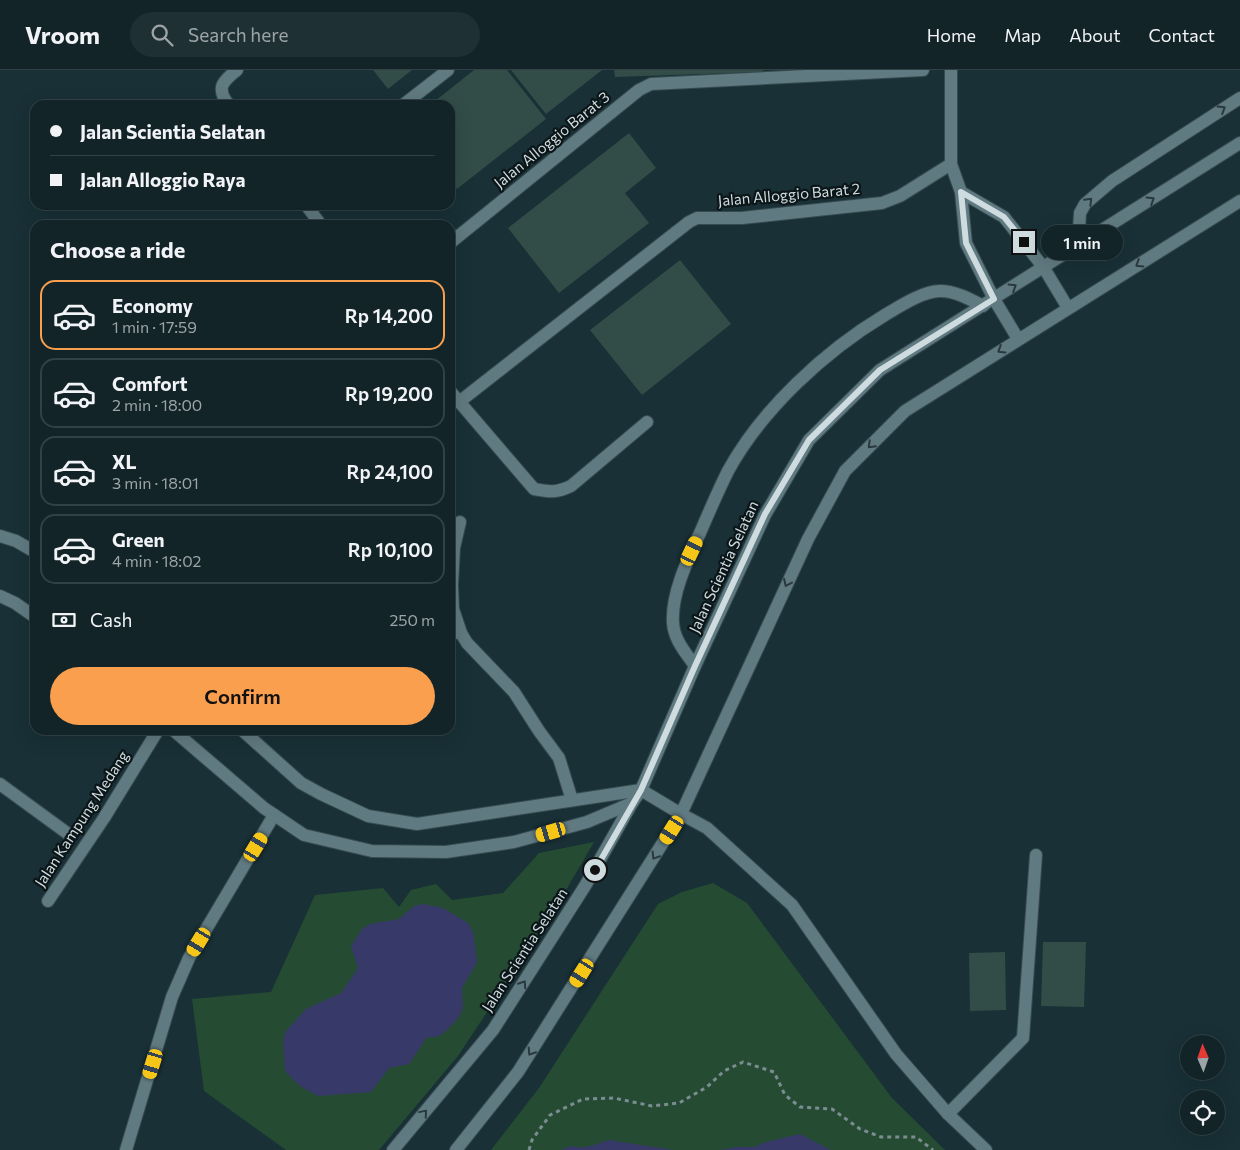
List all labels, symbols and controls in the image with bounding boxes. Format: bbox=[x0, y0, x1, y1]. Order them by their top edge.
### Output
search box bbox=[130, 12, 480, 57]
text: Vroom bbox=[25, 20, 100, 49]
icon: search bbox=[148, 21, 176, 49]
text: Search here bbox=[188, 23, 289, 46]
text: Home bbox=[927, 24, 976, 46]
text: Map bbox=[1004, 24, 1041, 46]
text: About bbox=[1069, 24, 1121, 46]
text: Contact bbox=[1149, 24, 1215, 46]
street label: Jalan Alloggio Barat 3 bbox=[490, 87, 613, 191]
one-way arrow bbox=[1217, 106, 1226, 115]
text: Jalan Scientia Selatan bbox=[80, 120, 265, 143]
text: Jalan Alloggio Raya bbox=[80, 168, 245, 191]
street label: Jalan Alloggio Barat 2 bbox=[717, 179, 861, 209]
one-way arrow bbox=[1145, 197, 1154, 207]
one-way arrow bbox=[1083, 198, 1092, 207]
callout: 1 min bbox=[1042, 224, 1124, 260]
route end bbox=[1013, 231, 1035, 253]
text: 1 min bbox=[1063, 233, 1101, 252]
text: Choose a ride bbox=[50, 236, 185, 263]
one-way arrow bbox=[1136, 257, 1145, 267]
one-way arrow bbox=[1008, 284, 1017, 293]
icon: car bbox=[52, 293, 97, 338]
text: Economy bbox=[112, 294, 193, 317]
text: Rp 14,200 bbox=[345, 304, 433, 327]
text: 1 min · 17:59 bbox=[112, 317, 197, 336]
one-way arrow bbox=[998, 344, 1007, 353]
icon: car bbox=[52, 371, 97, 416]
text: Comfort bbox=[112, 372, 188, 395]
text: Rp 19,200 bbox=[345, 382, 433, 405]
text: 2 min · 18:00 bbox=[112, 395, 202, 414]
one-way arrow bbox=[868, 440, 877, 449]
icon: car bbox=[52, 449, 97, 494]
text: XL bbox=[112, 450, 137, 473]
text: Rp 24,100 bbox=[346, 460, 433, 483]
text: 3 min · 18:01 bbox=[112, 473, 199, 492]
street label: Jalan Scientia Selatan bbox=[685, 498, 762, 635]
icon: car bbox=[52, 527, 97, 572]
text: Green bbox=[112, 528, 164, 551]
car bbox=[678, 534, 705, 568]
text: Rp 10,100 bbox=[348, 538, 433, 561]
text: 4 min · 18:02 bbox=[112, 551, 201, 570]
one-way arrow bbox=[783, 578, 794, 587]
icon: cash bbox=[50, 606, 78, 634]
text: Cash bbox=[90, 608, 132, 631]
text: 250 m bbox=[389, 610, 435, 629]
button: Confirm bbox=[50, 667, 435, 725]
street label: Jalan Kampung Medang bbox=[30, 747, 132, 890]
car bbox=[657, 813, 686, 847]
car bbox=[534, 821, 567, 843]
car bbox=[241, 830, 270, 864]
one-way arrow bbox=[652, 850, 662, 859]
route start bbox=[584, 859, 606, 881]
street label: Jalan Scientia Selatan bbox=[478, 884, 571, 1015]
car bbox=[184, 925, 213, 959]
car bbox=[567, 956, 596, 990]
one-way arrow bbox=[516, 980, 526, 989]
north arrow bbox=[1180, 1035, 1225, 1080]
map controls bbox=[1180, 1035, 1225, 1135]
car bbox=[141, 1047, 164, 1081]
one-way arrow bbox=[528, 1047, 537, 1056]
button: locate bbox=[1180, 1090, 1225, 1135]
one-way arrow bbox=[418, 1109, 427, 1118]

